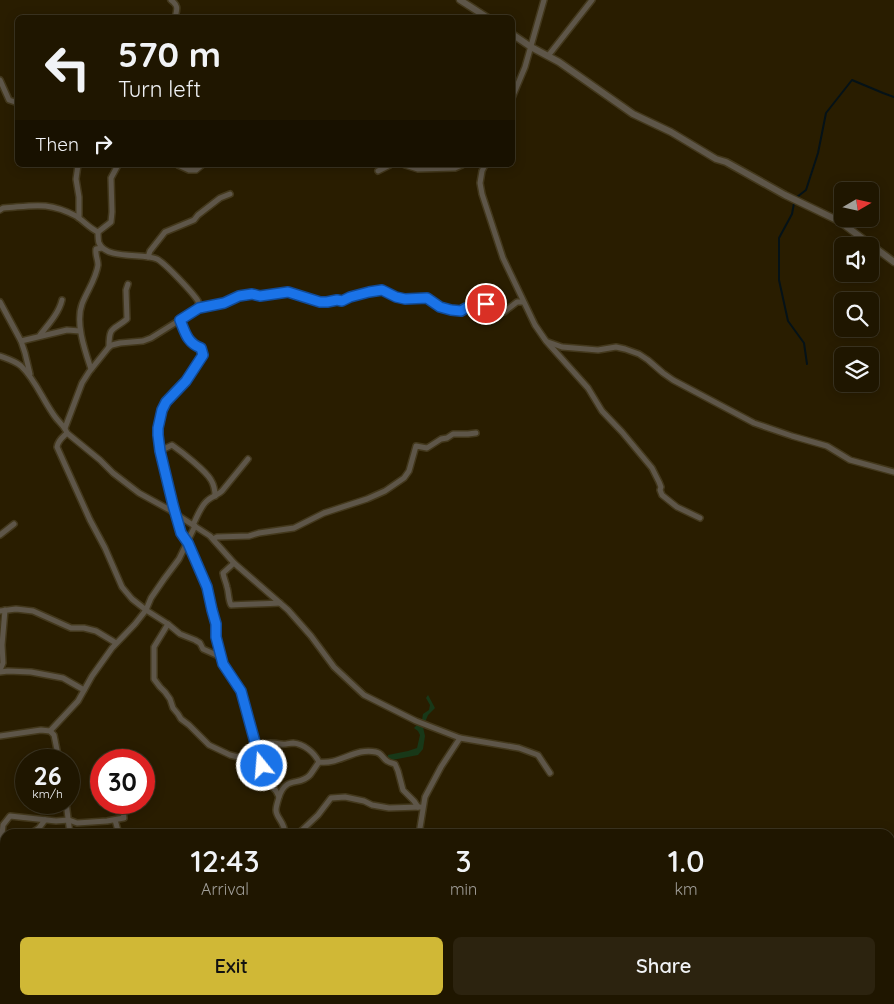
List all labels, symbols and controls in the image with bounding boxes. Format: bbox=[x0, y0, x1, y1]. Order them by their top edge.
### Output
text: 570 m bbox=[118, 32, 221, 76]
icon: left bbox=[35, 35, 100, 100]
text: Turn left bbox=[118, 75, 201, 103]
icon: right bbox=[89, 130, 117, 158]
text: Then bbox=[35, 132, 79, 156]
north arrow bbox=[834, 182, 879, 228]
map controls bbox=[834, 182, 879, 392]
button: sound bbox=[834, 237, 879, 282]
pin bbox=[465, 283, 507, 325]
icon: arrive bbox=[472, 290, 500, 318]
button: search bbox=[834, 292, 879, 337]
button: layers bbox=[834, 347, 879, 392]
position arrow bbox=[235, 739, 287, 791]
speed limit sign: 30 bbox=[90, 749, 155, 814]
text: 26 bbox=[33, 760, 62, 791]
text: km/h bbox=[32, 786, 63, 801]
text: 12:43 bbox=[191, 842, 259, 880]
text: 3 bbox=[456, 842, 472, 880]
text: 1.0 bbox=[668, 842, 704, 880]
text: Arrival bbox=[201, 879, 249, 899]
text: min bbox=[450, 879, 477, 899]
text: km bbox=[675, 879, 698, 899]
button: Exit bbox=[20, 937, 443, 995]
button: Share bbox=[453, 937, 875, 995]

